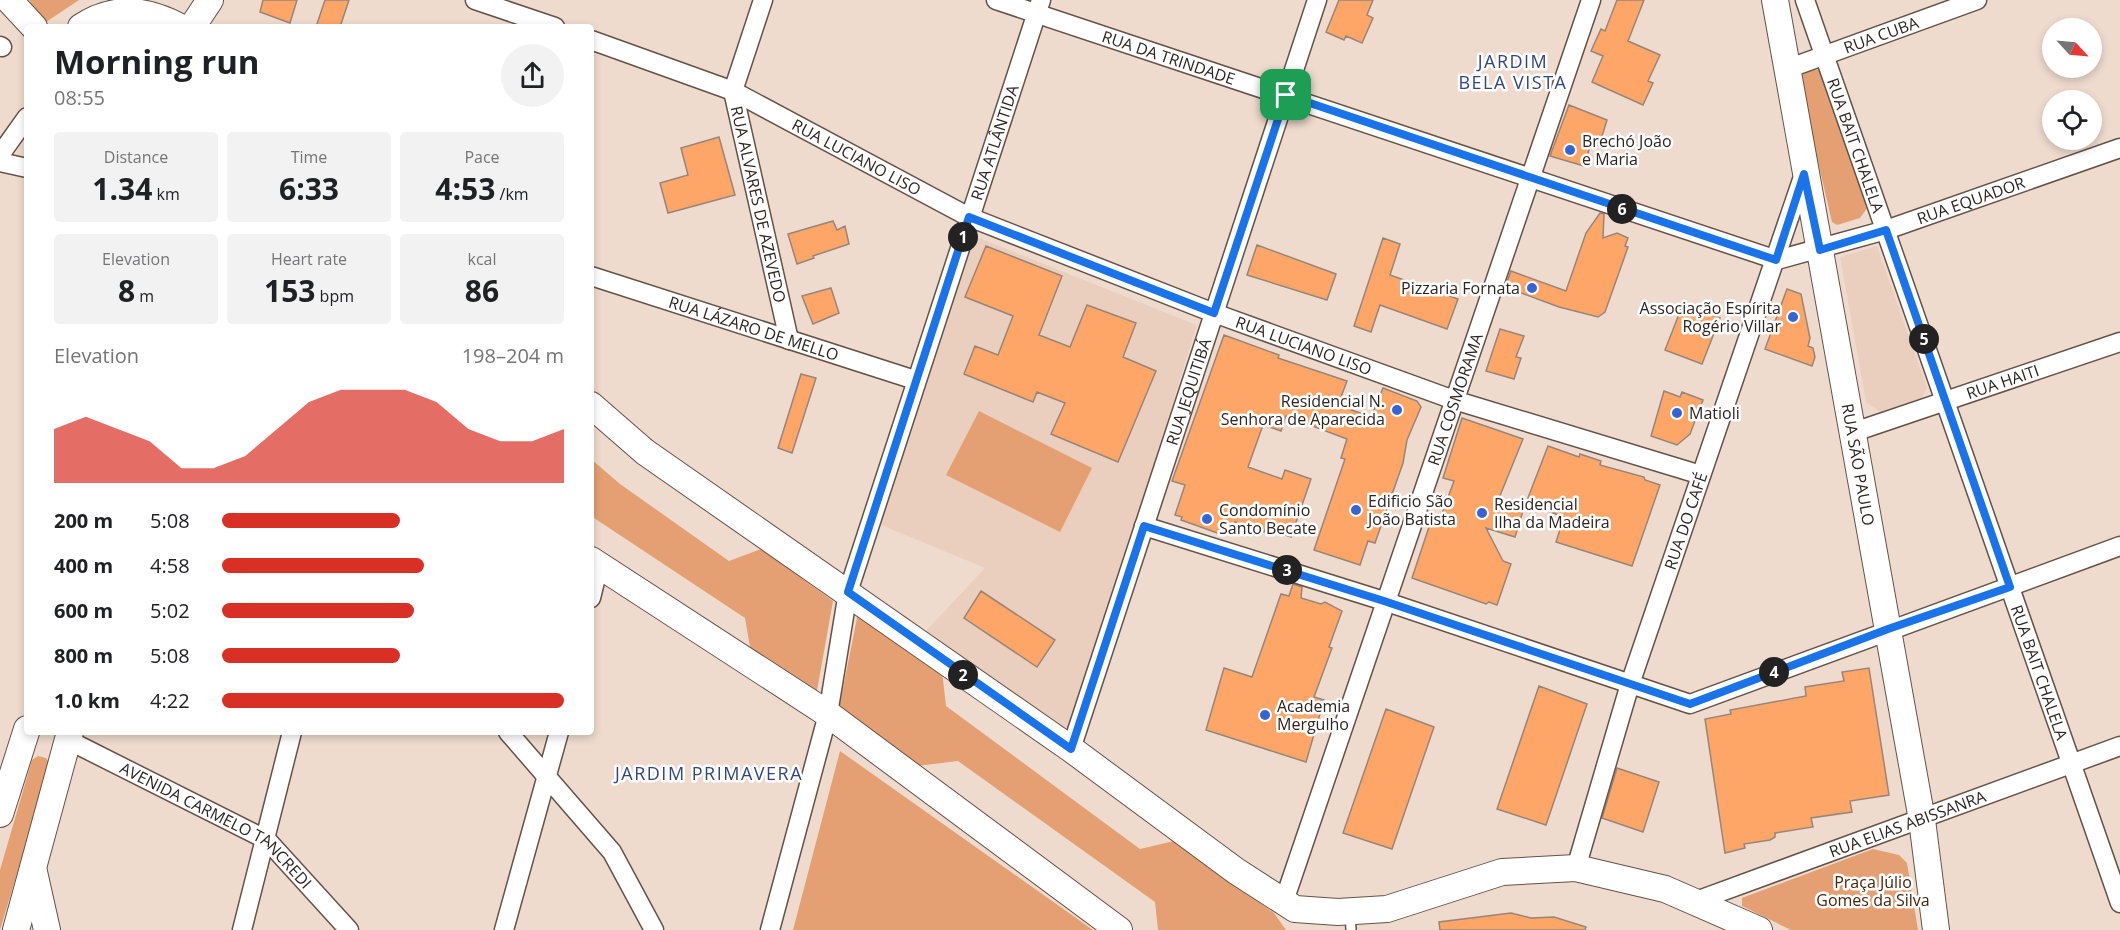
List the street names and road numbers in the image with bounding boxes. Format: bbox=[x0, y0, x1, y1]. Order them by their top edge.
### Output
street label: RUA CUBA bbox=[1841, 11, 1922, 59]
street label: RUA DA TRINDADE bbox=[1099, 25, 1238, 90]
street label: RUA BAIT CHALELA bbox=[1822, 75, 1890, 217]
street label: RUA ATLÂNTIDA bbox=[965, 81, 1024, 203]
street label: RUA ALVARES DE AZEVEDO bbox=[726, 104, 791, 305]
street label: RUA LUCIANO LISO bbox=[788, 114, 925, 200]
street label: RUA EQUADOR bbox=[1914, 171, 2028, 229]
street label: RUA LÁZARO DE MELLO bbox=[666, 291, 842, 366]
street label: RUA LUCIANO LISO bbox=[1233, 311, 1375, 380]
street label: RUA COSMORAMA bbox=[1422, 329, 1488, 468]
street label: RUA JEQUITIBÁ bbox=[1161, 335, 1216, 448]
street label: RUA HAITI bbox=[1963, 359, 2042, 404]
street label: RUA SÃO PAULO bbox=[1837, 402, 1880, 527]
street label: RUA DO CAFÉ bbox=[1659, 469, 1712, 573]
street label: RUA BAIT CHALELA bbox=[2006, 602, 2073, 744]
street label: AVENIDA CARMELO TANCREDI bbox=[116, 757, 317, 893]
street label: RUA ELIAS ABISSANRA bbox=[1826, 785, 1990, 862]

